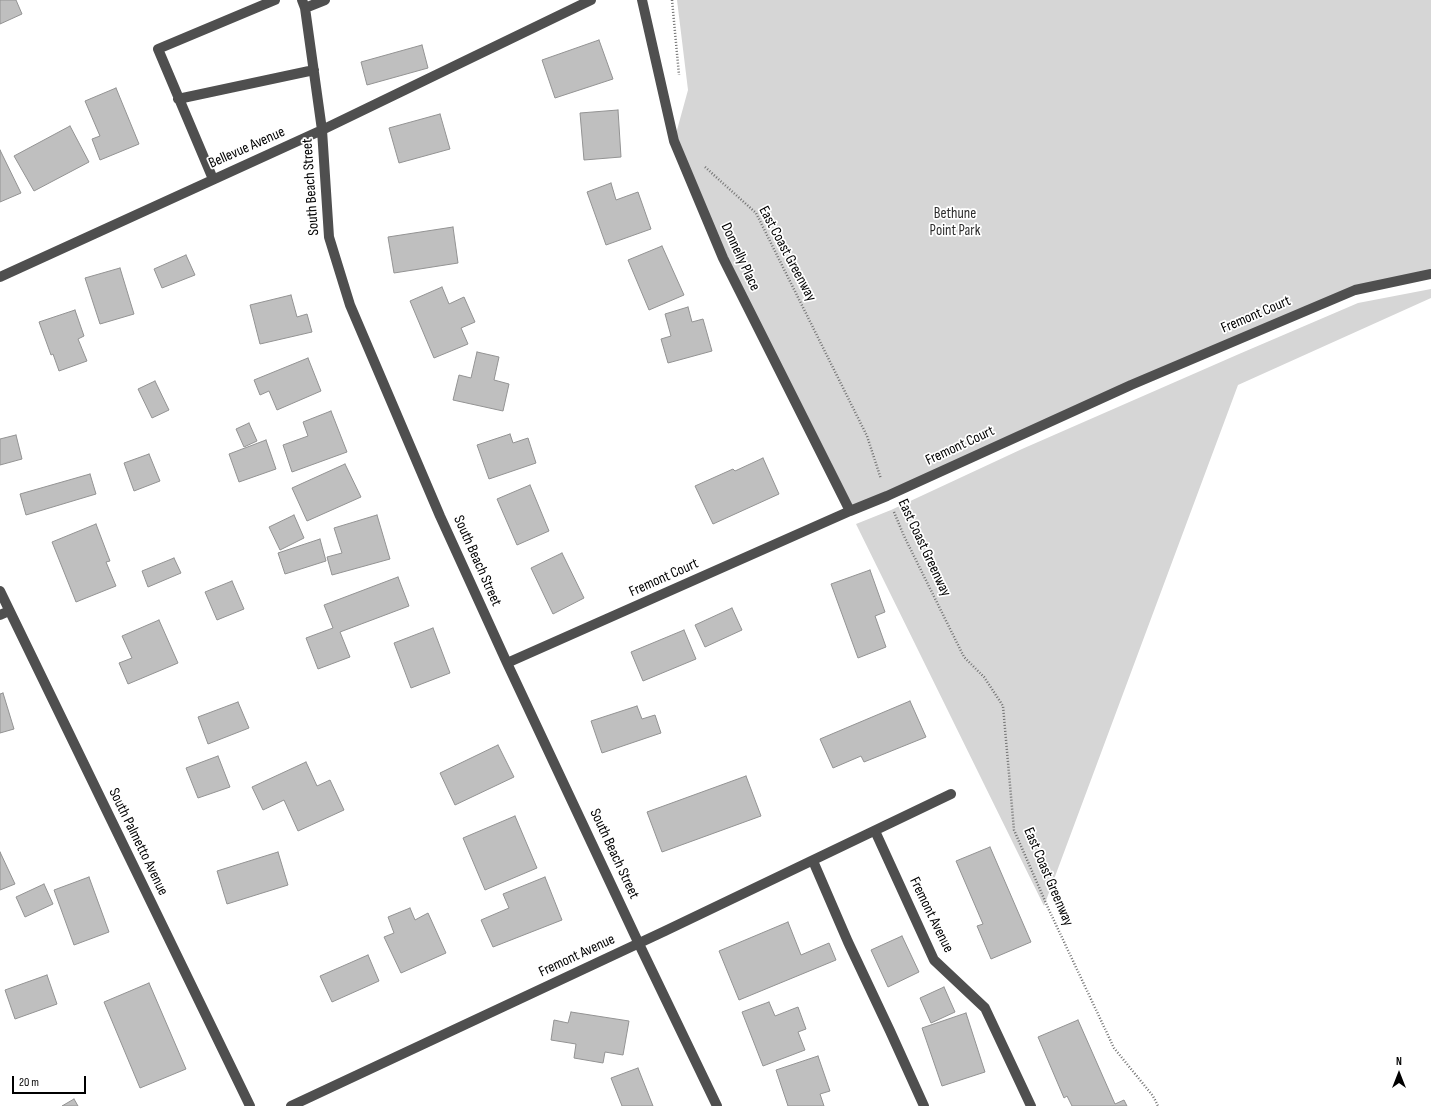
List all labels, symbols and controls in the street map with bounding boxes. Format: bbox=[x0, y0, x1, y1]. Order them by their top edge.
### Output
street label: Bellevue Avenue bbox=[206, 123, 288, 173]
street label: South Beach Street bbox=[299, 138, 323, 236]
street label: East Coast Greenway bbox=[754, 203, 820, 305]
park label: Bethune Point Park bbox=[930, 205, 980, 240]
street label: Donnelly Place bbox=[716, 220, 764, 294]
street label: Fremont Court bbox=[1219, 292, 1293, 338]
street label: Fremont Court bbox=[923, 422, 997, 470]
street label: East Coast Greenway bbox=[894, 496, 954, 600]
street label: South Beach Street bbox=[449, 513, 505, 609]
street label: Fremont Court bbox=[627, 555, 701, 601]
street label: South Palmetto Avenue bbox=[104, 786, 172, 898]
street label: South Beach Street bbox=[585, 806, 643, 902]
street label: East Coast Greenway bbox=[1019, 825, 1077, 929]
street label: Fremont Avenue bbox=[905, 874, 957, 956]
street label: Fremont Avenue bbox=[536, 931, 618, 981]
north arrow bbox=[1379, 1054, 1419, 1094]
text: N bbox=[1396, 1055, 1402, 1068]
scale bar bbox=[14, 1068, 88, 1094]
text: 20 m bbox=[19, 1075, 39, 1090]

